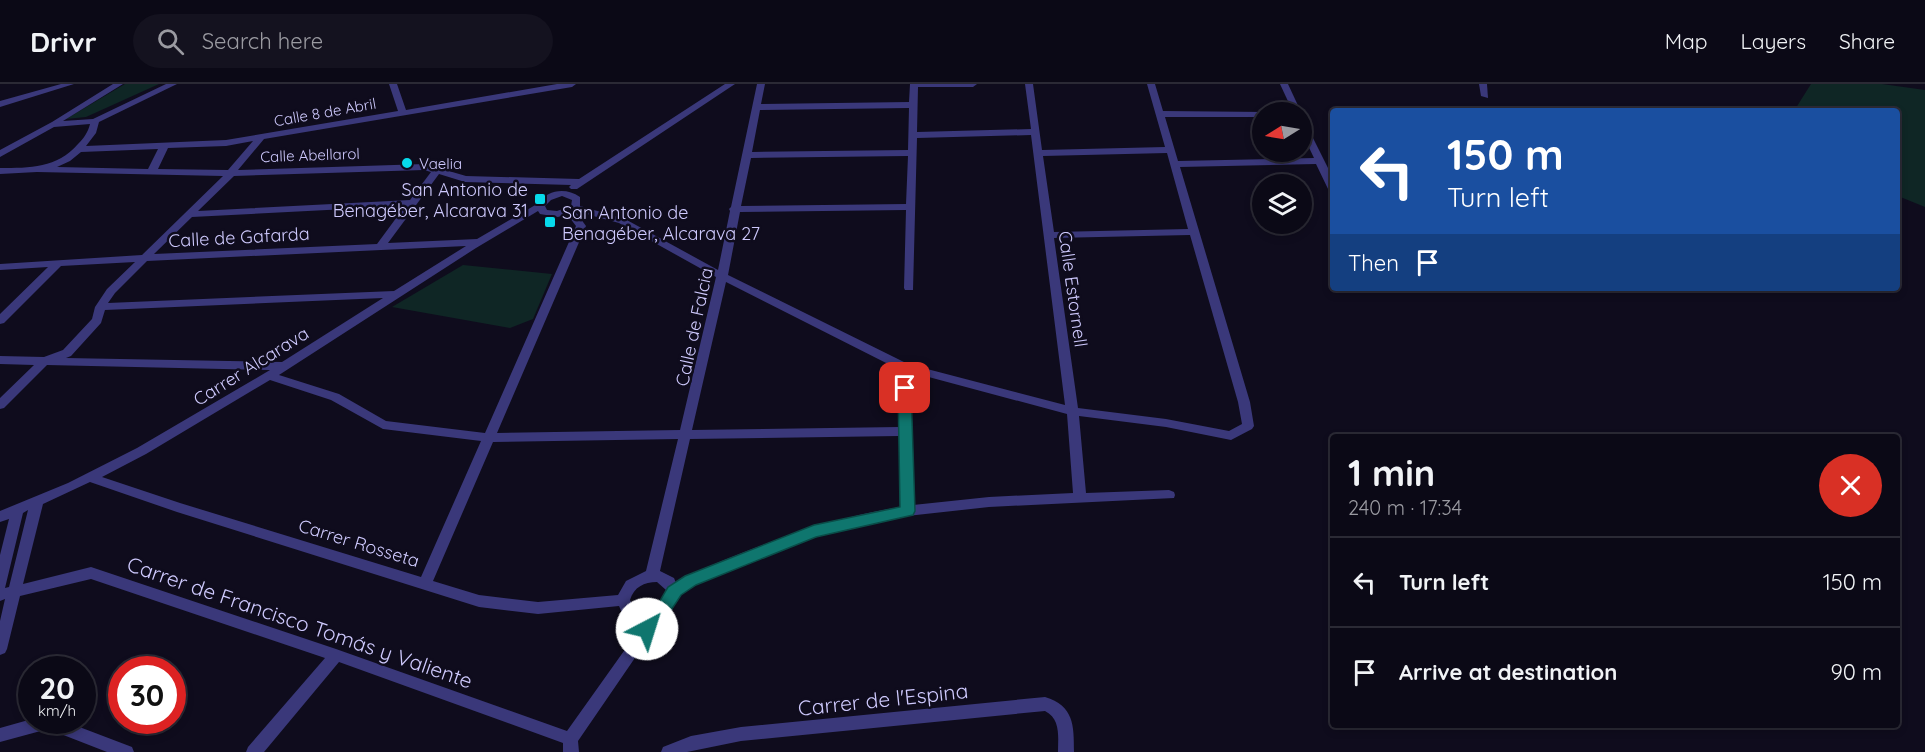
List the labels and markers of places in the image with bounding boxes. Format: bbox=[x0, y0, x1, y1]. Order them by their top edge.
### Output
place label: Vaelia bbox=[419, 154, 462, 173]
marker: Vaelia bbox=[400, 156, 414, 170]
place label: San Antonio de Benagéber, Alcarava 31 bbox=[333, 178, 528, 222]
marker: San Antonio de Benagéber, Alcarava 31 bbox=[533, 192, 547, 206]
place label: San Antonio de Benagéber, Alcarava 27 bbox=[562, 201, 760, 245]
marker: San Antonio de Benagéber, Alcarava 27 bbox=[543, 215, 557, 229]
pin bbox=[879, 362, 930, 413]

